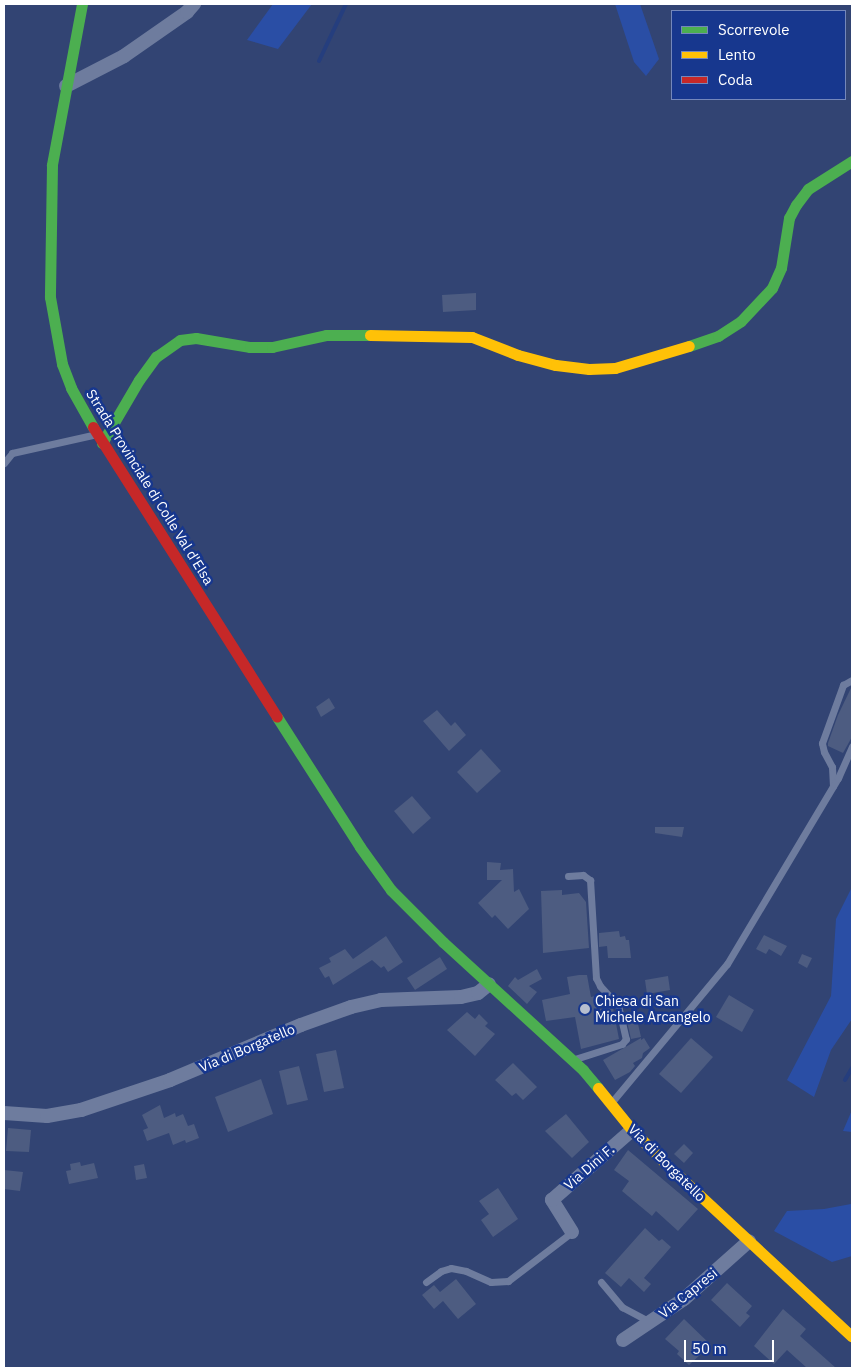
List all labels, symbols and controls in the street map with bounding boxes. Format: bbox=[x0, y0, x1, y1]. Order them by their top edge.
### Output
legend bbox=[671, 10, 846, 100]
text: Scorrevole bbox=[718, 20, 790, 39]
text: Lento bbox=[718, 45, 756, 64]
text: Coda bbox=[718, 70, 752, 89]
street label: Strada Provinciale di Colle Val d'Elsa bbox=[83, 386, 217, 588]
place label: Chiesa di San Michele Arcangelo bbox=[595, 993, 710, 1026]
marker: Chiesa di San Michele Arcangelo bbox=[579, 1003, 591, 1015]
street label: Via di Borgatello bbox=[197, 1020, 297, 1076]
street label: Via di Borgatello bbox=[625, 1121, 709, 1205]
street label: Via Dini F. bbox=[560, 1141, 618, 1193]
street label: Via Capresi bbox=[655, 1264, 721, 1322]
scale bar bbox=[686, 1330, 776, 1362]
text: 50 m bbox=[692, 1339, 727, 1358]

